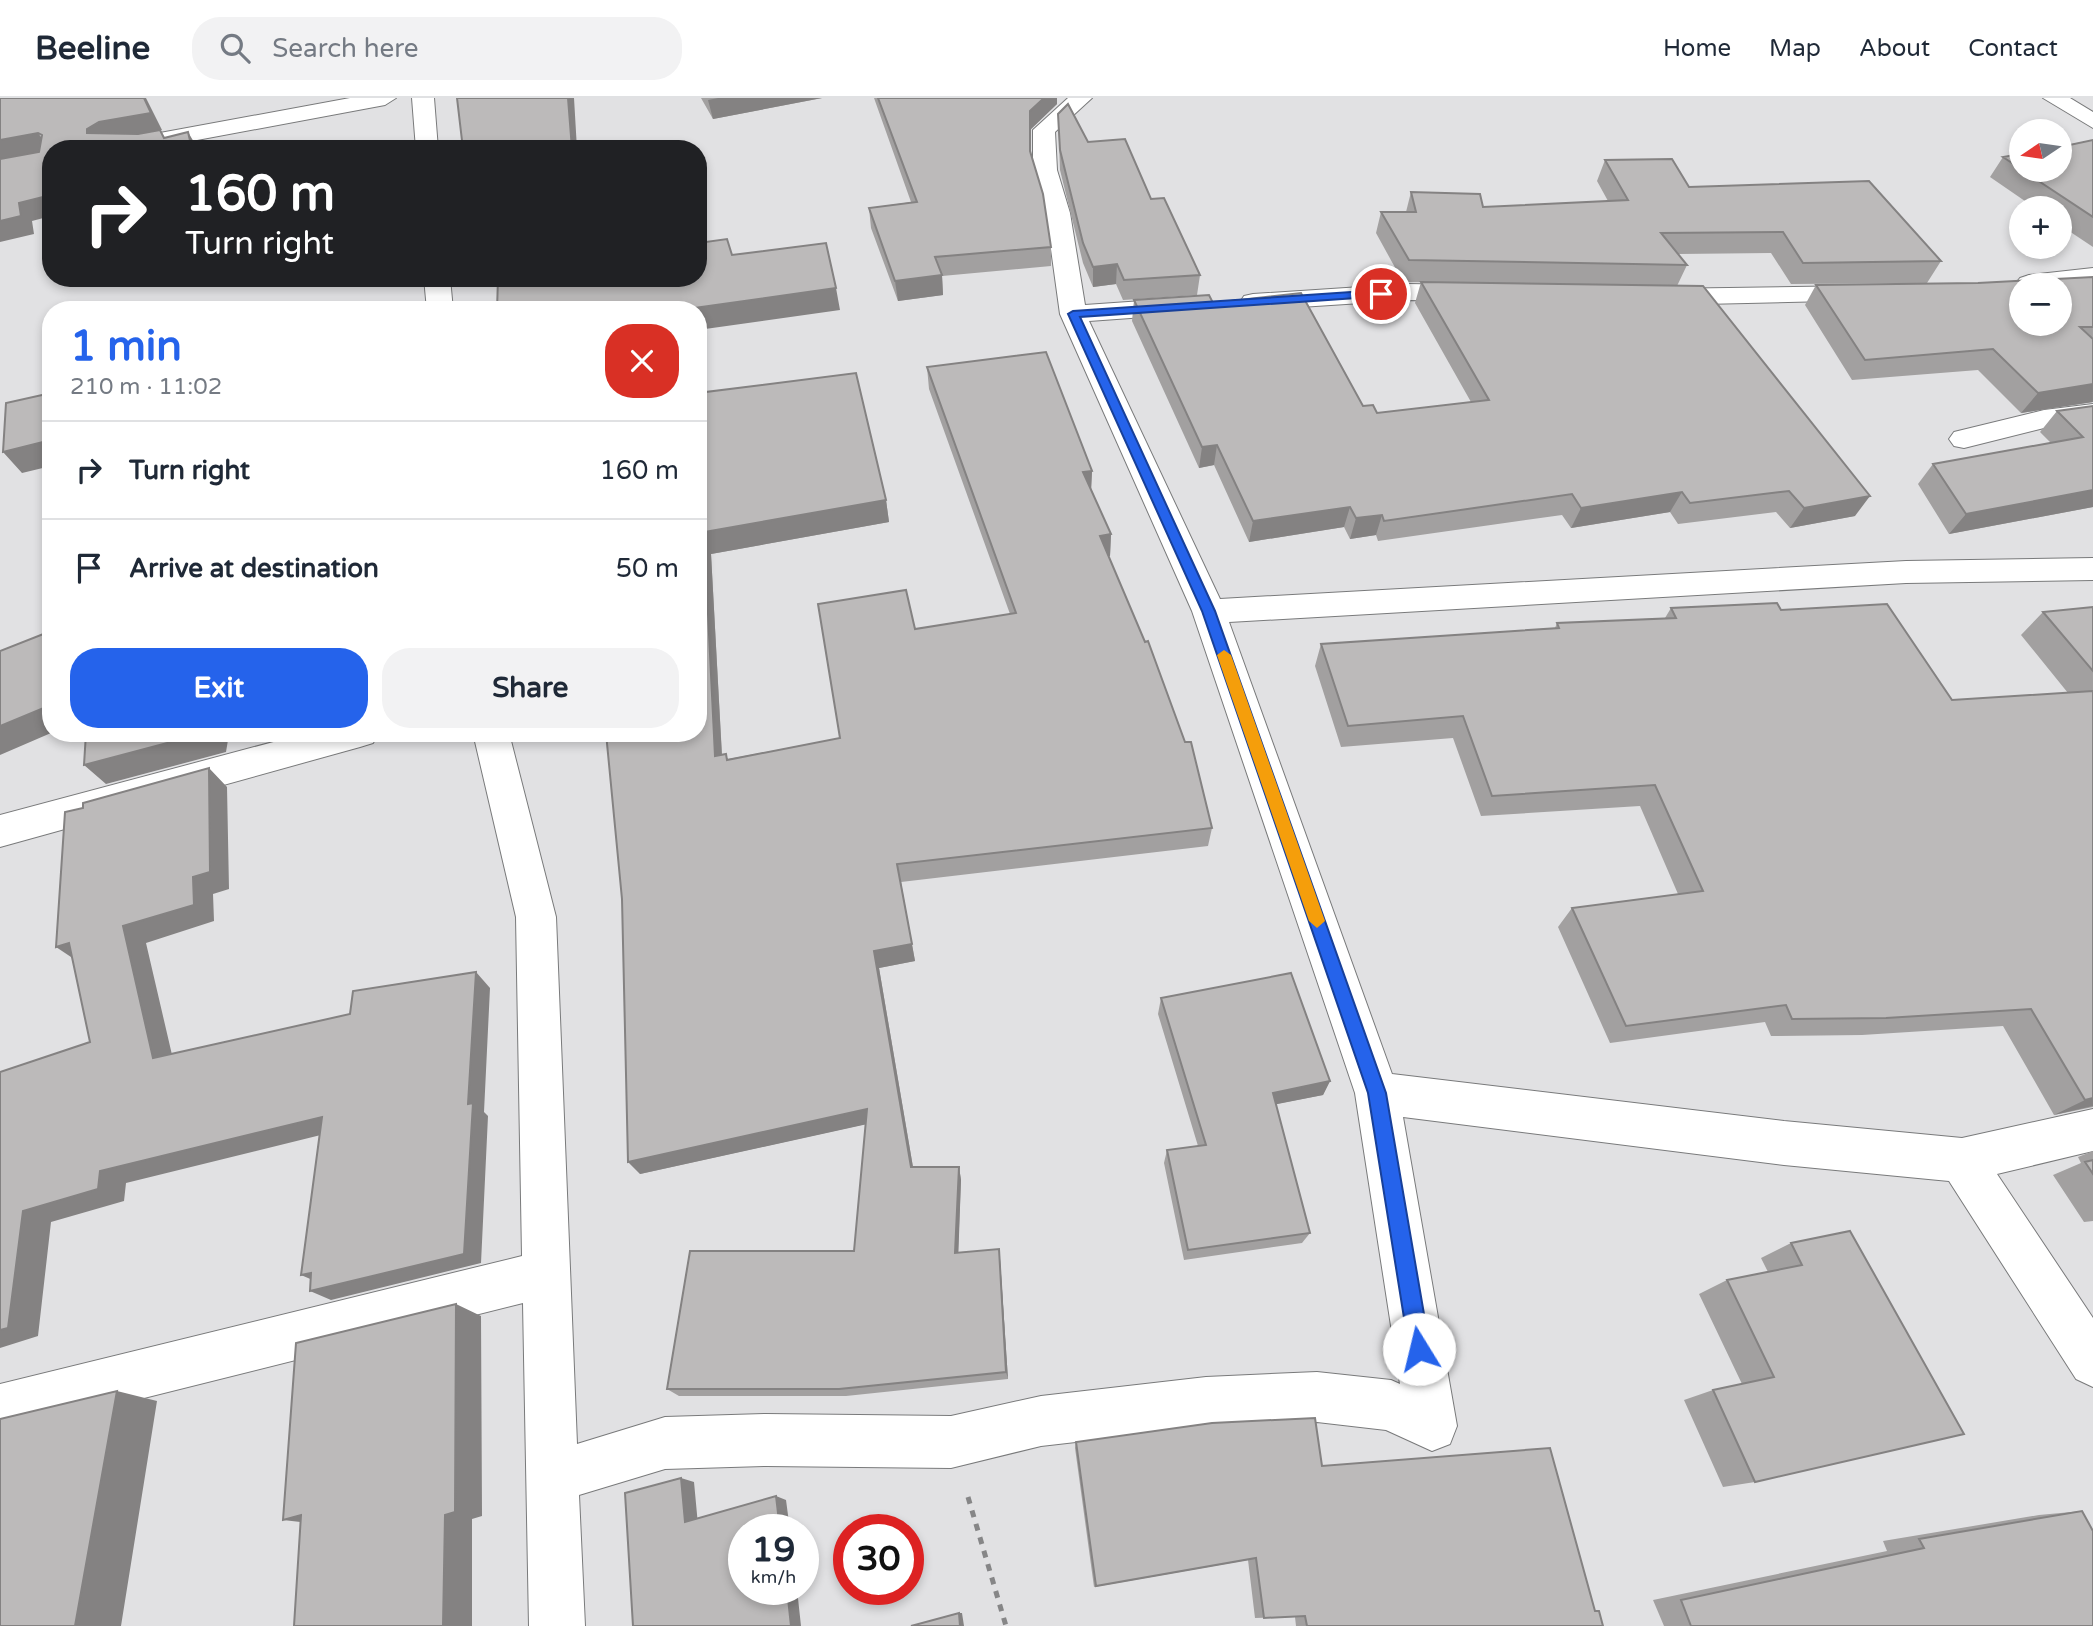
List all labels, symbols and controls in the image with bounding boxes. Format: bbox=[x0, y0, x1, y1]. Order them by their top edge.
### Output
search box bbox=[192, 17, 682, 80]
text: Beeline bbox=[35, 29, 150, 68]
icon: search bbox=[216, 29, 254, 67]
text: Search here bbox=[272, 33, 418, 64]
text: Home bbox=[1663, 34, 1731, 63]
text: Map bbox=[1769, 34, 1821, 63]
text: About bbox=[1859, 34, 1930, 63]
text: Contact bbox=[1968, 34, 2058, 63]
north arrow bbox=[2009, 119, 2072, 182]
map controls bbox=[2009, 119, 2072, 336]
text: 160 m bbox=[185, 165, 335, 224]
icon: right bbox=[70, 168, 161, 259]
button: + bbox=[2009, 196, 2072, 259]
text: Turn right bbox=[185, 225, 334, 263]
pin bbox=[1351, 264, 1411, 324]
button: − bbox=[2009, 273, 2072, 336]
icon: arrive bbox=[1362, 275, 1400, 313]
text: 1 min bbox=[70, 321, 182, 372]
button: close bbox=[605, 324, 679, 398]
text: 210 m · 11:02 bbox=[70, 373, 222, 401]
icon: right bbox=[70, 451, 108, 489]
text: Turn right bbox=[129, 455, 250, 486]
text: 160 m bbox=[599, 455, 679, 486]
icon: arrive bbox=[70, 549, 108, 587]
text: Arrive at destination bbox=[129, 553, 379, 584]
text: 50 m bbox=[616, 553, 679, 584]
button: Exit bbox=[70, 648, 368, 728]
button: Share bbox=[382, 648, 679, 728]
position arrow bbox=[1382, 1312, 1456, 1386]
speed limit sign: 30 bbox=[833, 1514, 924, 1605]
text: 19 bbox=[752, 1529, 795, 1571]
text: km/h bbox=[751, 1566, 796, 1588]

